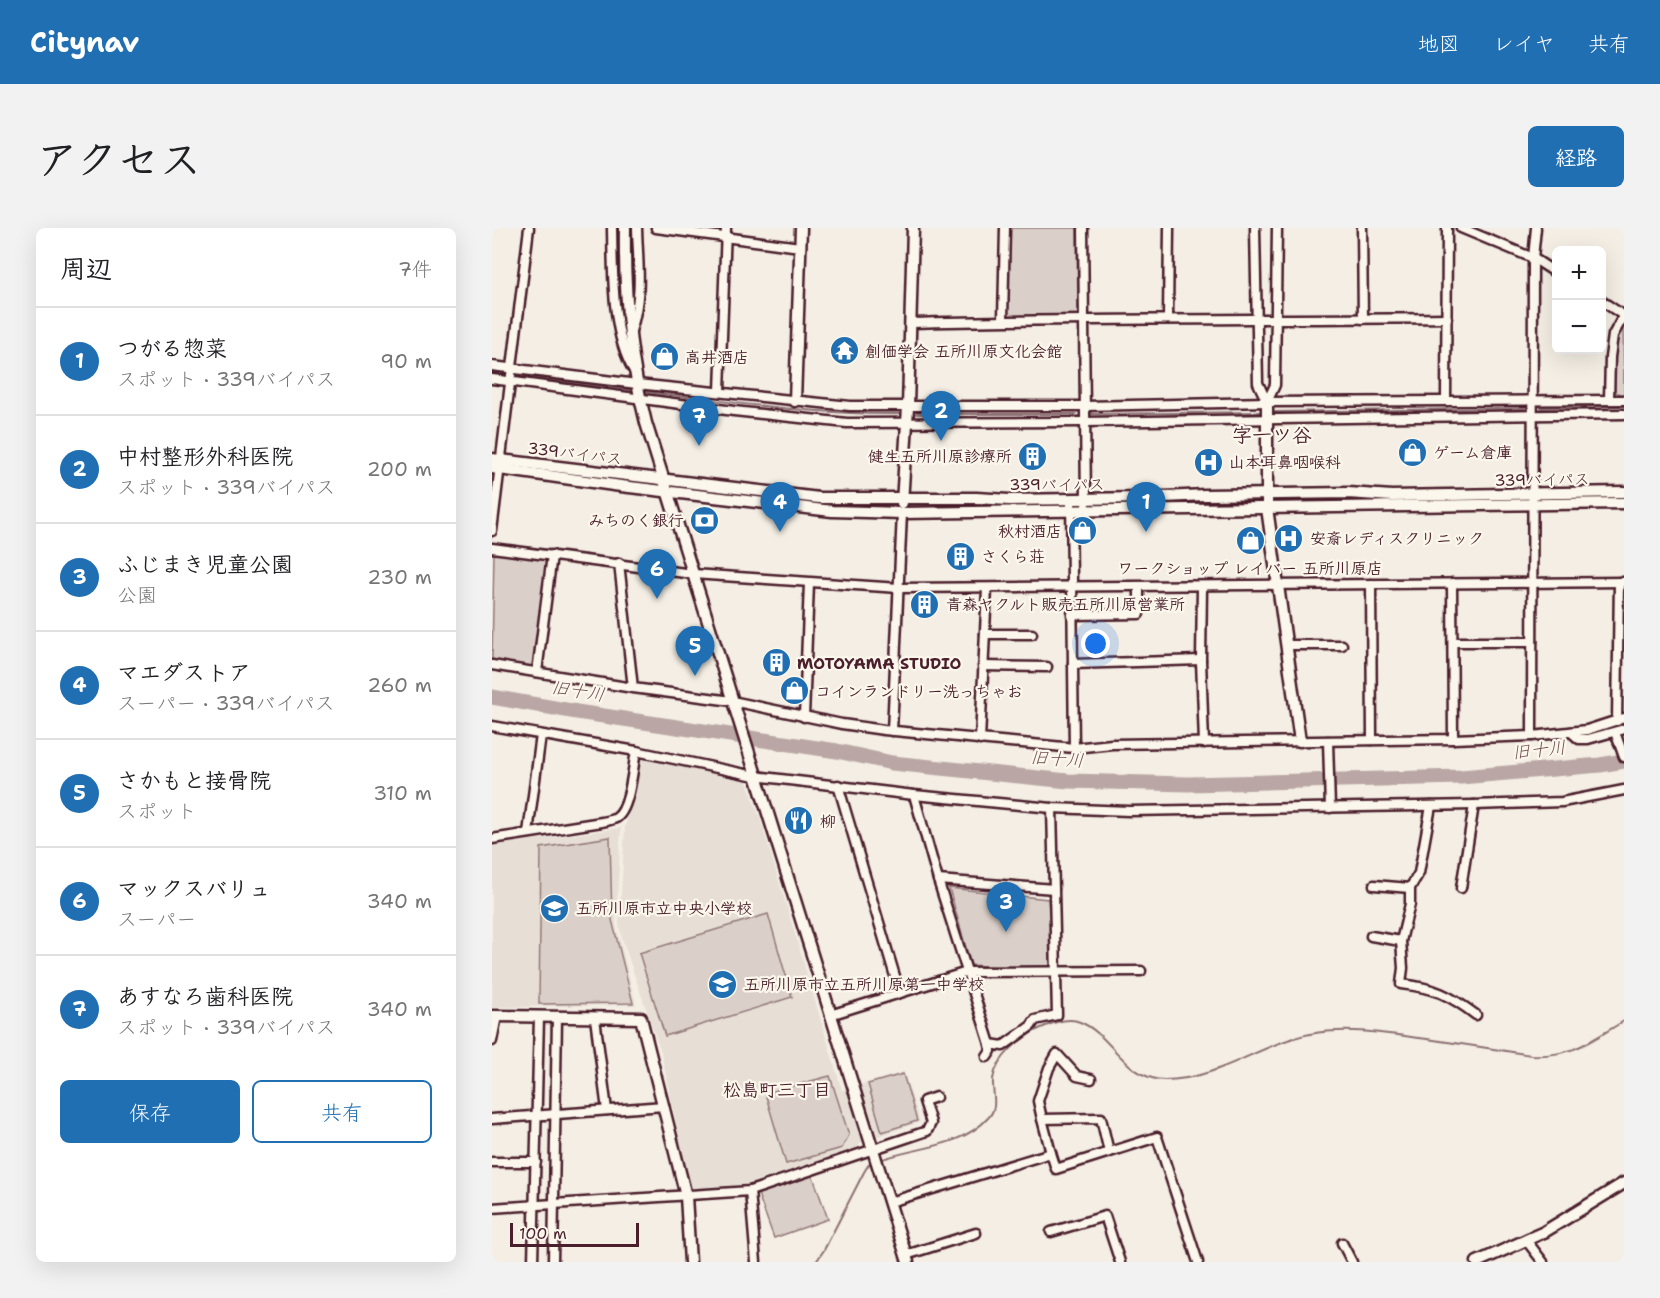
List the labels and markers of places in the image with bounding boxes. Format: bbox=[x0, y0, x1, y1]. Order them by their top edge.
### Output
temple icon: 創価学会 五所川原文化会館 bbox=[828, 335, 860, 367]
shop icon: 高井酒店 bbox=[648, 341, 680, 373]
place label: 創価学会 五所川原文化会館 bbox=[865, 341, 1063, 362]
place label: 高井酒店 bbox=[685, 347, 749, 368]
pin: 2 bbox=[922, 392, 960, 441]
pin: 7 bbox=[680, 396, 718, 446]
shop icon: ゲーム倉庫 bbox=[1396, 436, 1428, 468]
building icon: 健生五所川原診療所 bbox=[1017, 440, 1049, 472]
place label: ゲーム倉庫 bbox=[1433, 442, 1512, 463]
place label: 健生五所川原診療所 bbox=[868, 446, 1012, 467]
hospital icon: 山本耳鼻咽喉科 bbox=[1192, 446, 1224, 478]
place label: 山本耳鼻咽喉科 bbox=[1229, 452, 1341, 473]
pin: 4 bbox=[760, 482, 800, 532]
pin: 1 bbox=[1126, 482, 1166, 532]
bank icon: みちのく銀行 bbox=[689, 504, 721, 536]
place label: みちのく銀行 bbox=[588, 510, 684, 531]
shop icon: 秋村酒店 bbox=[1067, 515, 1099, 547]
place label: 秋村酒店 bbox=[998, 521, 1062, 542]
hospital icon: 安斎レディスクリニック bbox=[1273, 522, 1305, 554]
shop icon: ワークショップ レイバー 五所川原店 bbox=[1234, 524, 1266, 556]
place label: 安斎レディスクリニック bbox=[1310, 528, 1484, 549]
building icon: さくら荘 bbox=[944, 540, 976, 572]
place label: さくら荘 bbox=[981, 546, 1045, 567]
pin: 6 bbox=[638, 550, 676, 599]
place label: ワークショップ レイバー 五所川原店 bbox=[1117, 558, 1383, 579]
building icon: 青森ヤクルト販売五所川原営業所 bbox=[909, 588, 941, 620]
place label: 青森ヤクルト販売五所川原営業所 bbox=[946, 594, 1185, 615]
pin: 5 bbox=[676, 626, 714, 676]
building icon: MOTOYAMA STUDIO bbox=[760, 647, 792, 679]
place label: MOTOYAMA STUDIO bbox=[797, 653, 961, 674]
shop icon: コインランドリー洗っちゃお bbox=[778, 675, 810, 707]
place label: コインランドリー洗っちゃお bbox=[815, 681, 1023, 702]
restaurant icon: 柳 bbox=[783, 805, 815, 837]
place label: 柳 bbox=[820, 811, 836, 832]
pin: 3 bbox=[986, 882, 1026, 932]
school or university icon: 五所川原市立中央小学校 bbox=[539, 892, 571, 924]
place label: 五所川原市立中央小学校 bbox=[576, 898, 752, 919]
school or university icon: 五所川原市立五所川原第一中学校 bbox=[707, 968, 739, 1000]
place label: 五所川原市立五所川原第一中学校 bbox=[744, 974, 984, 995]

